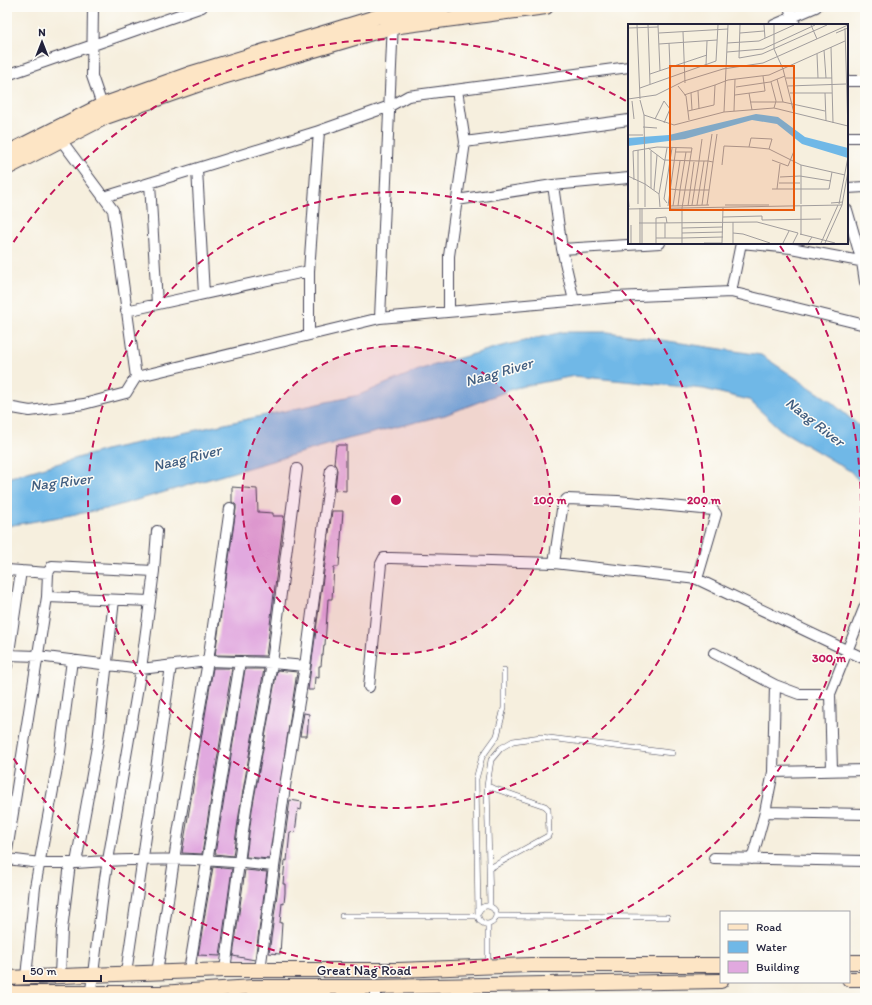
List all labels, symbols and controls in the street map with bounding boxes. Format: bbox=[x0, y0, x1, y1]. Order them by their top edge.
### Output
north arrow bbox=[22, 22, 62, 62]
inset map bbox=[628, 24, 848, 244]
text: N bbox=[38, 26, 46, 39]
water label: Naag River bbox=[463, 353, 537, 390]
water label: Naag River bbox=[782, 393, 850, 452]
water label: Naag River bbox=[151, 440, 225, 475]
water label: Nag River bbox=[29, 469, 95, 495]
centre of rings bbox=[389, 493, 403, 507]
text: 100 m bbox=[533, 493, 567, 507]
text: 200 m bbox=[687, 493, 722, 507]
text: 300 m bbox=[812, 651, 847, 665]
legend bbox=[720, 911, 850, 983]
text: Road bbox=[756, 920, 782, 934]
text: Water bbox=[756, 940, 787, 954]
scale bar bbox=[24, 957, 101, 983]
text: Building bbox=[756, 960, 800, 974]
street label: Great Nag Road bbox=[317, 962, 412, 979]
text: 50 m bbox=[30, 964, 56, 978]

